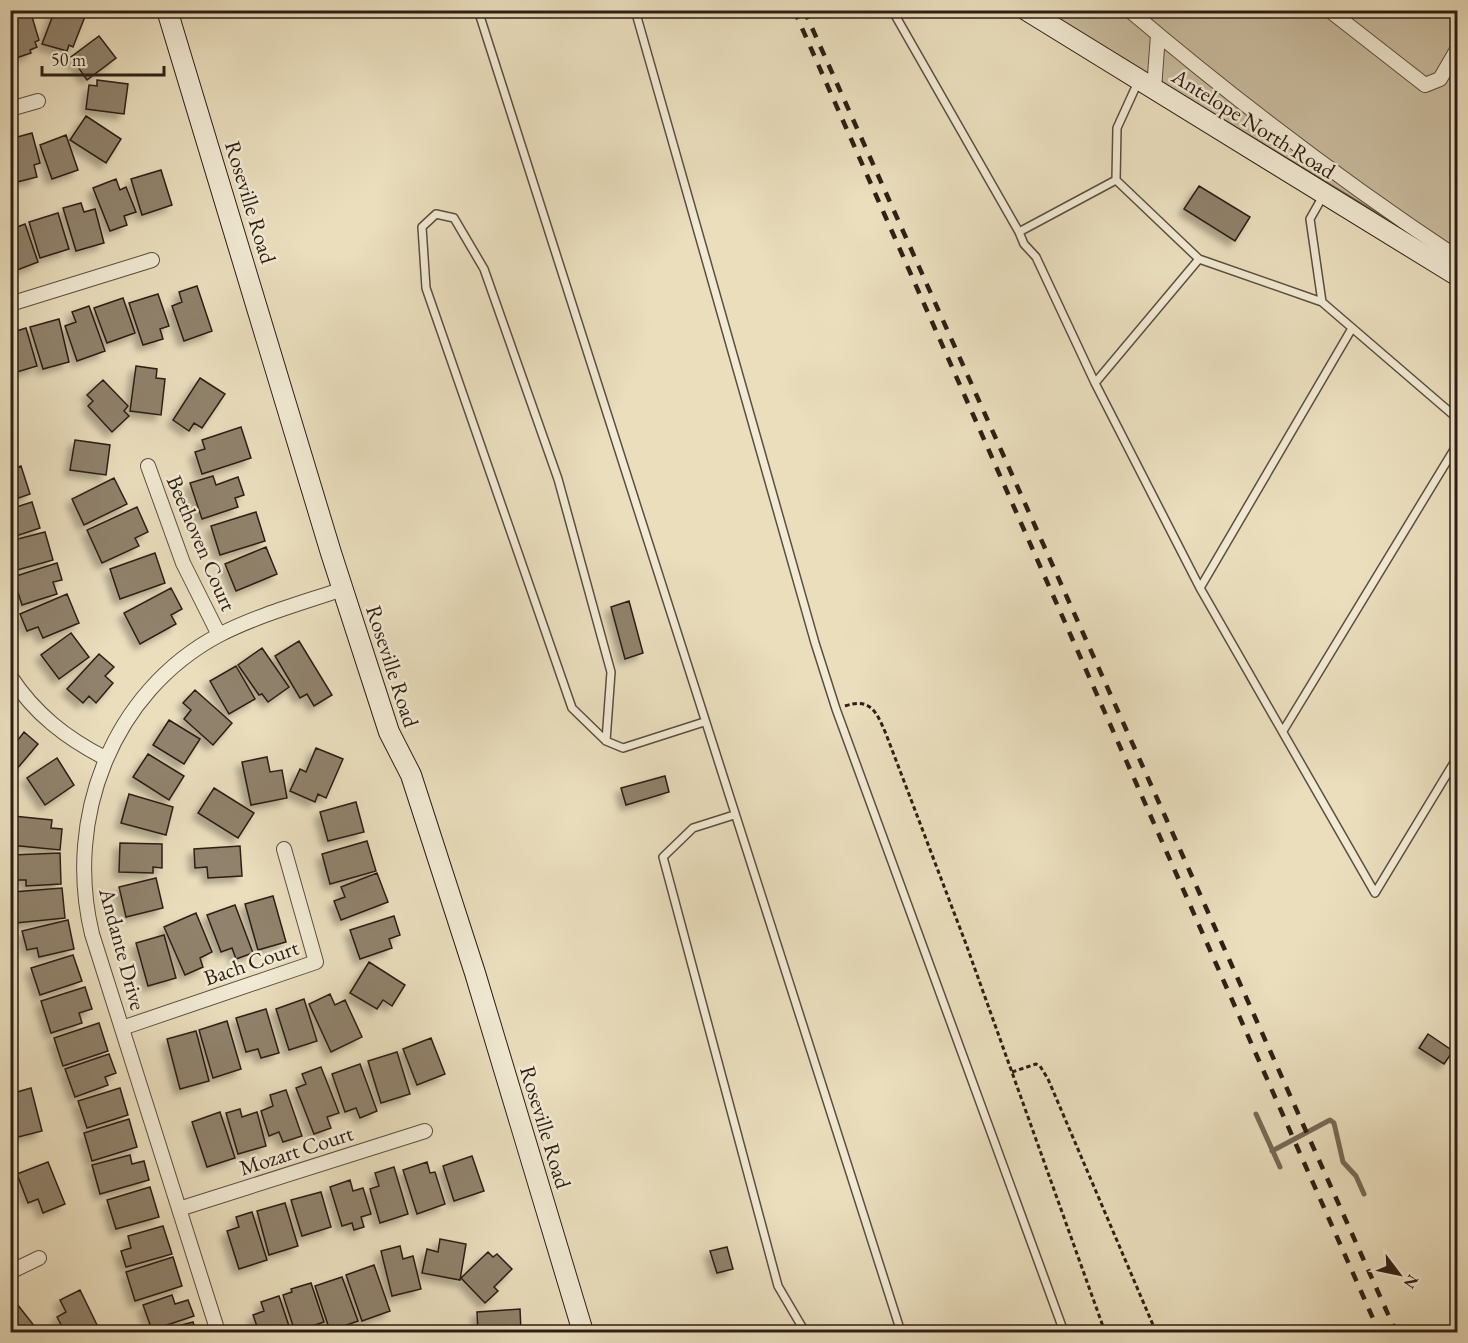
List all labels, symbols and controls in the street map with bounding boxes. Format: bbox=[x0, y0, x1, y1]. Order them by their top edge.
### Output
scale bar bbox=[42, 39, 164, 77]
text: 50 m bbox=[51, 48, 86, 71]
street label: Antelope North Road bbox=[1166, 61, 1342, 186]
street label: Roseville Road bbox=[218, 137, 283, 268]
street label: Beethoven Court bbox=[160, 471, 243, 616]
street label: Roseville Road bbox=[359, 601, 426, 732]
street label: Andante Drive bbox=[92, 884, 153, 1014]
street label: Bach Court bbox=[200, 933, 303, 992]
street label: Roseville Road bbox=[513, 1062, 578, 1193]
street label: Mozart Court bbox=[236, 1118, 357, 1183]
north arrow bbox=[1369, 1244, 1429, 1304]
text: N bbox=[1399, 1271, 1424, 1293]

